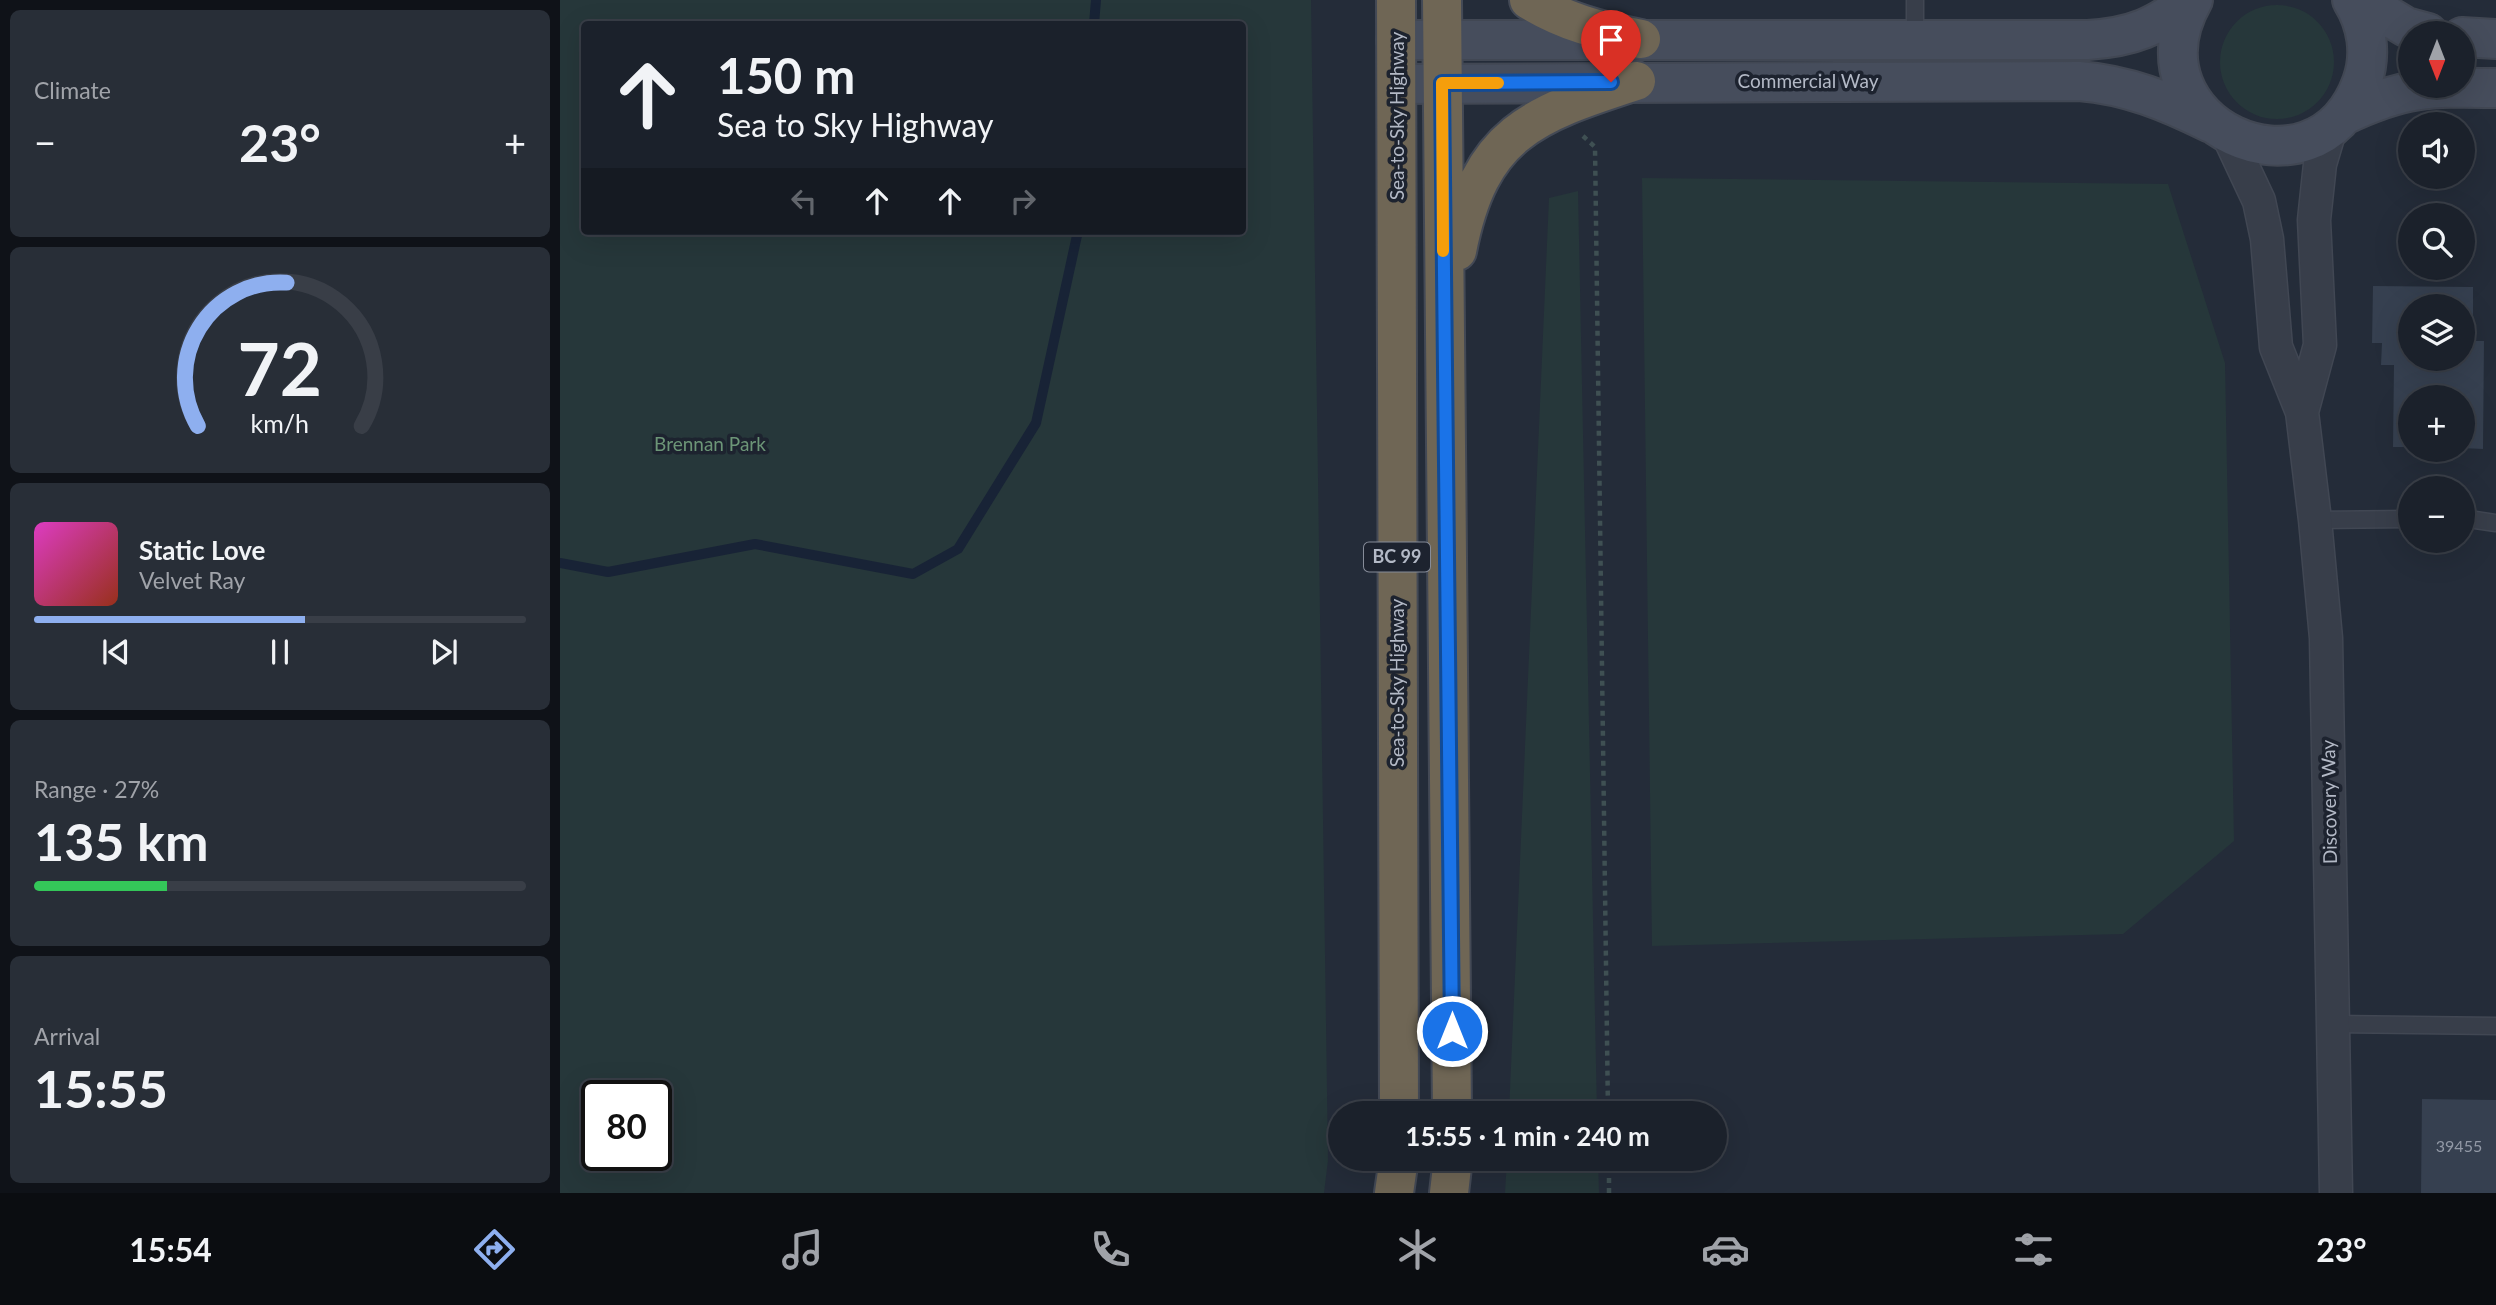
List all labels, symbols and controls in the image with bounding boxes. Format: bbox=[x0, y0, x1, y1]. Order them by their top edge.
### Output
pin bbox=[1581, 10, 1641, 82]
icon: arrive bbox=[1592, 21, 1630, 59]
north arrow bbox=[2398, 21, 2474, 98]
map controls bbox=[2398, 21, 2475, 553]
street label: Sea-to-Sky Highway bbox=[1385, 32, 1408, 200]
text: 150 m bbox=[717, 46, 855, 104]
icon: ahead bbox=[602, 49, 693, 140]
street label: Commercial Way bbox=[1738, 69, 1879, 92]
text: Climate bbox=[34, 76, 111, 104]
text: Sea to Sky Highway bbox=[717, 105, 993, 144]
text: 23° bbox=[239, 111, 321, 173]
button: sound bbox=[2398, 112, 2475, 189]
text: − bbox=[34, 119, 56, 165]
text: + bbox=[504, 119, 526, 165]
icon: left bbox=[785, 182, 823, 220]
icon: ahead bbox=[858, 182, 896, 220]
icon: ahead bbox=[931, 182, 969, 220]
icon: right bbox=[1004, 182, 1042, 220]
button: search bbox=[2398, 203, 2475, 280]
button: layers bbox=[2398, 294, 2475, 371]
text: 72 bbox=[238, 324, 322, 412]
button: + bbox=[2398, 385, 2475, 462]
text: km/h bbox=[251, 408, 309, 438]
park label: Brennan Park bbox=[654, 432, 766, 455]
button: − bbox=[2398, 476, 2475, 553]
text: Static Love bbox=[139, 534, 266, 566]
road number: BC 99 bbox=[1364, 542, 1430, 572]
text: Velvet Ray bbox=[139, 566, 245, 594]
street label: Sea-to-Sky Highway bbox=[1385, 599, 1408, 767]
icon: previous bbox=[97, 633, 135, 671]
icon: pause bbox=[261, 633, 299, 671]
icon: next bbox=[425, 633, 463, 671]
street label: Discovery Way bbox=[2316, 739, 2341, 864]
text: Range · 27% bbox=[34, 775, 159, 803]
text: 135 km bbox=[34, 810, 208, 872]
position arrow bbox=[1415, 994, 1489, 1068]
text: Arrival bbox=[34, 1022, 100, 1050]
text: 15:55 bbox=[34, 1057, 168, 1119]
speed limit sign: 80 bbox=[581, 1080, 672, 1171]
text: 15:55 · 1 min · 240 m bbox=[1405, 1120, 1650, 1152]
house number: 39455 bbox=[2436, 1136, 2482, 1155]
icon: directions bbox=[470, 1225, 519, 1274]
icon: music bbox=[778, 1225, 827, 1274]
icon: phone bbox=[1086, 1225, 1135, 1274]
icon: climate bbox=[1393, 1225, 1442, 1274]
icon: car bbox=[1701, 1225, 1750, 1274]
icon: filters bbox=[2009, 1225, 2058, 1274]
text: 15:54 bbox=[129, 1230, 212, 1269]
text: 23° bbox=[2316, 1230, 2367, 1269]

